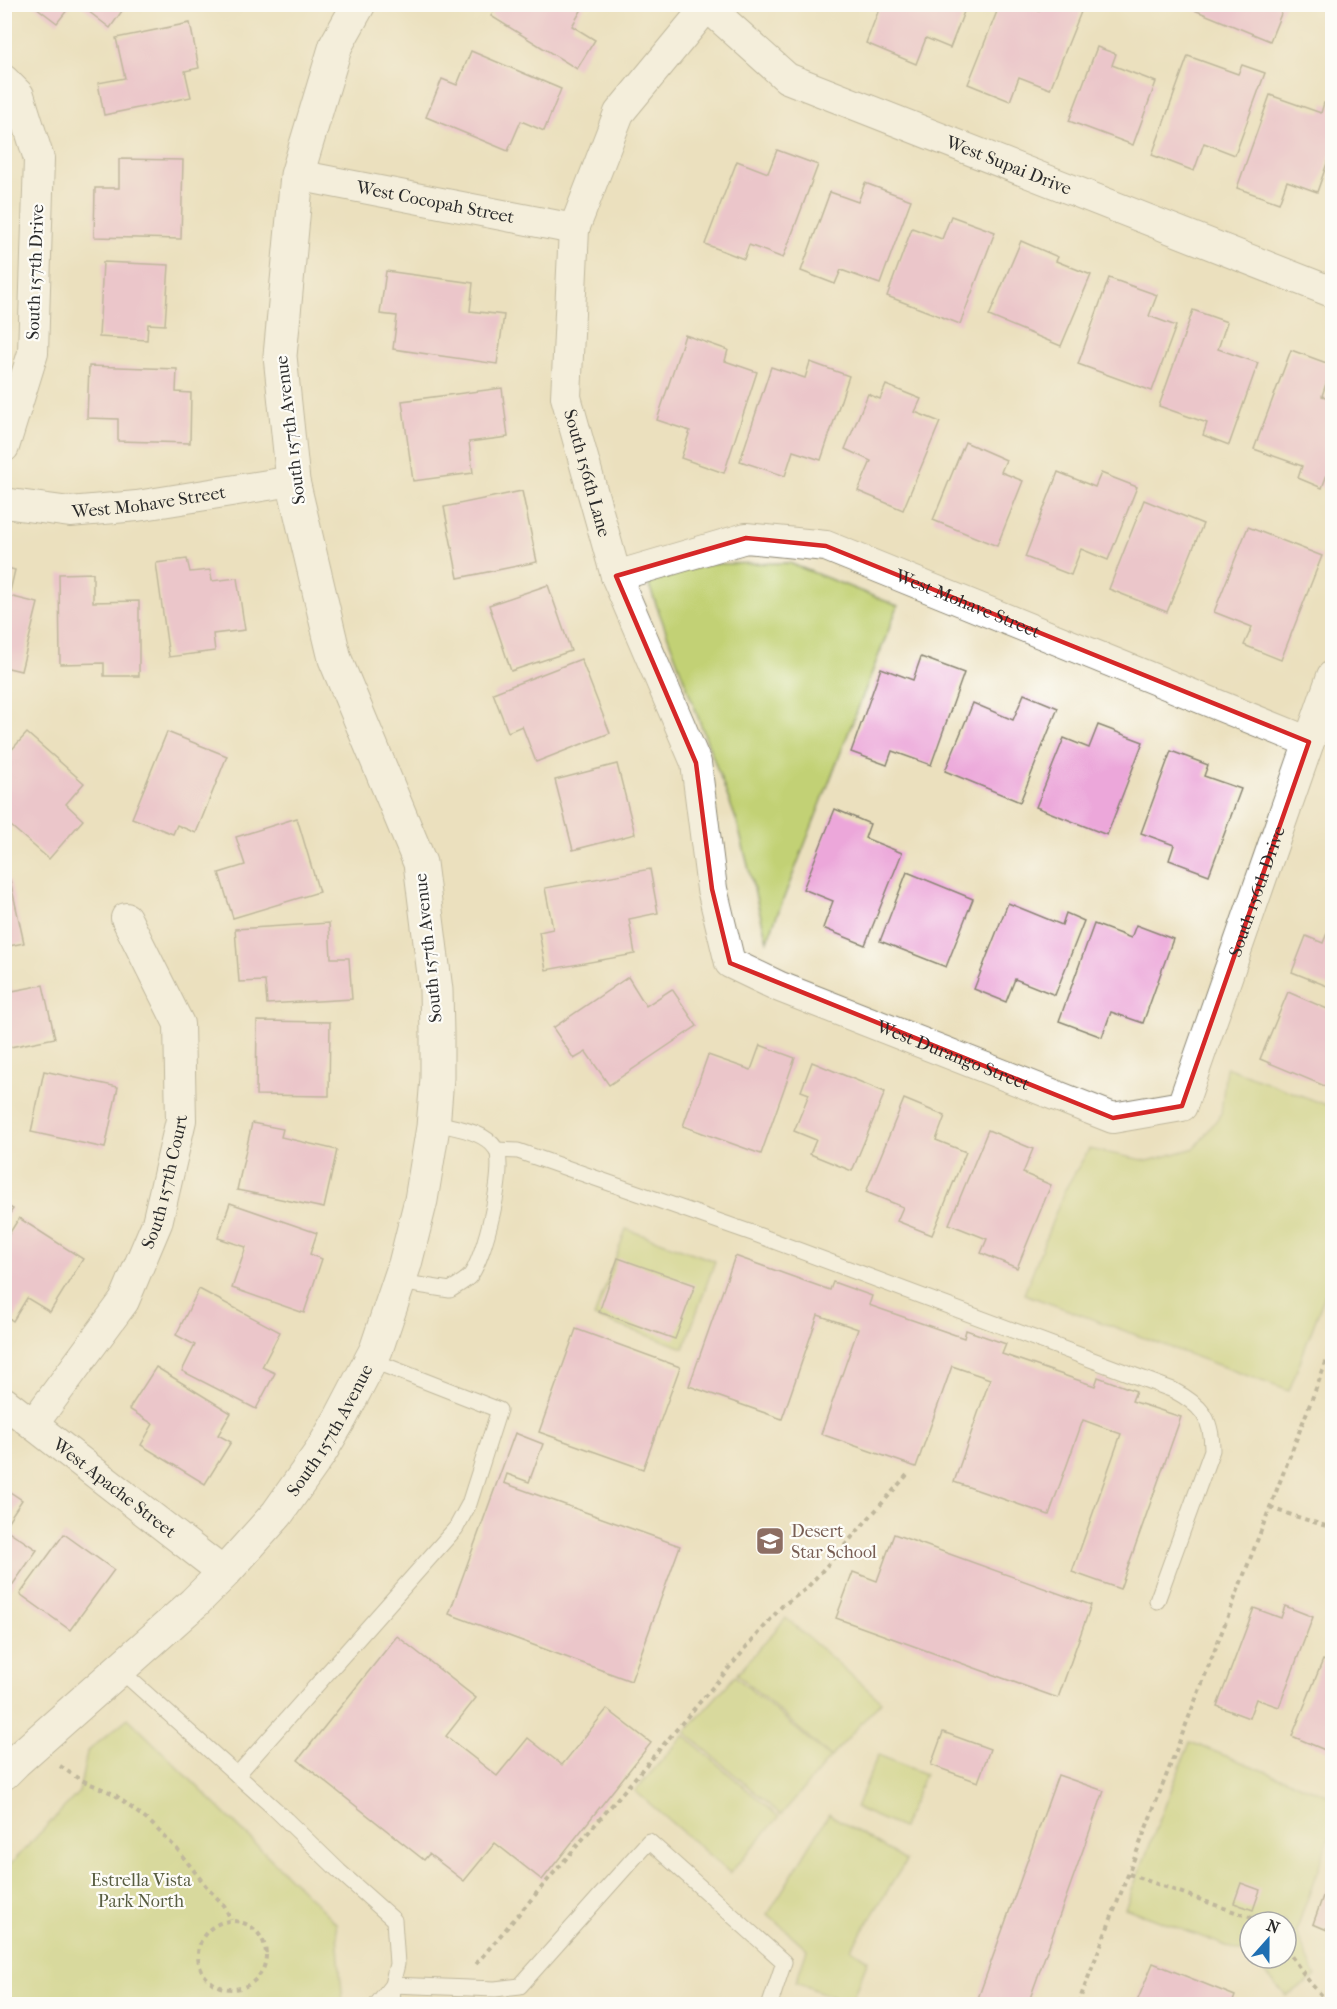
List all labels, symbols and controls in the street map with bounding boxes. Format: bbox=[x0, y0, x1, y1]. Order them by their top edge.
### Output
street label: West Supai Drive bbox=[942, 131, 1075, 200]
street label: West Cocopah Street bbox=[354, 177, 517, 228]
street label: South 157th Drive bbox=[23, 204, 48, 340]
street label: South 157th Avenue bbox=[271, 354, 310, 506]
street label: South 156th Lane bbox=[559, 407, 615, 540]
street label: West Mohave Street bbox=[70, 482, 228, 523]
street label: West Mohave Street bbox=[891, 565, 1044, 643]
street label: South 156th Drive bbox=[1225, 823, 1290, 960]
street label: South 157th Avenue bbox=[410, 872, 447, 1024]
street label: West Durango Street bbox=[872, 1016, 1033, 1095]
street label: South 157th Court bbox=[137, 1114, 192, 1252]
street label: South 157th Avenue bbox=[283, 1361, 378, 1501]
street label: West Apache Street bbox=[48, 1433, 180, 1543]
place label: Desert Star School bbox=[791, 1521, 877, 1563]
school or university icon: Desert Star School bbox=[754, 1525, 786, 1557]
park label: Estrella Vista Park North bbox=[91, 1870, 192, 1912]
north arrow bbox=[1238, 1910, 1298, 1970]
text: N bbox=[1264, 1915, 1283, 1938]

